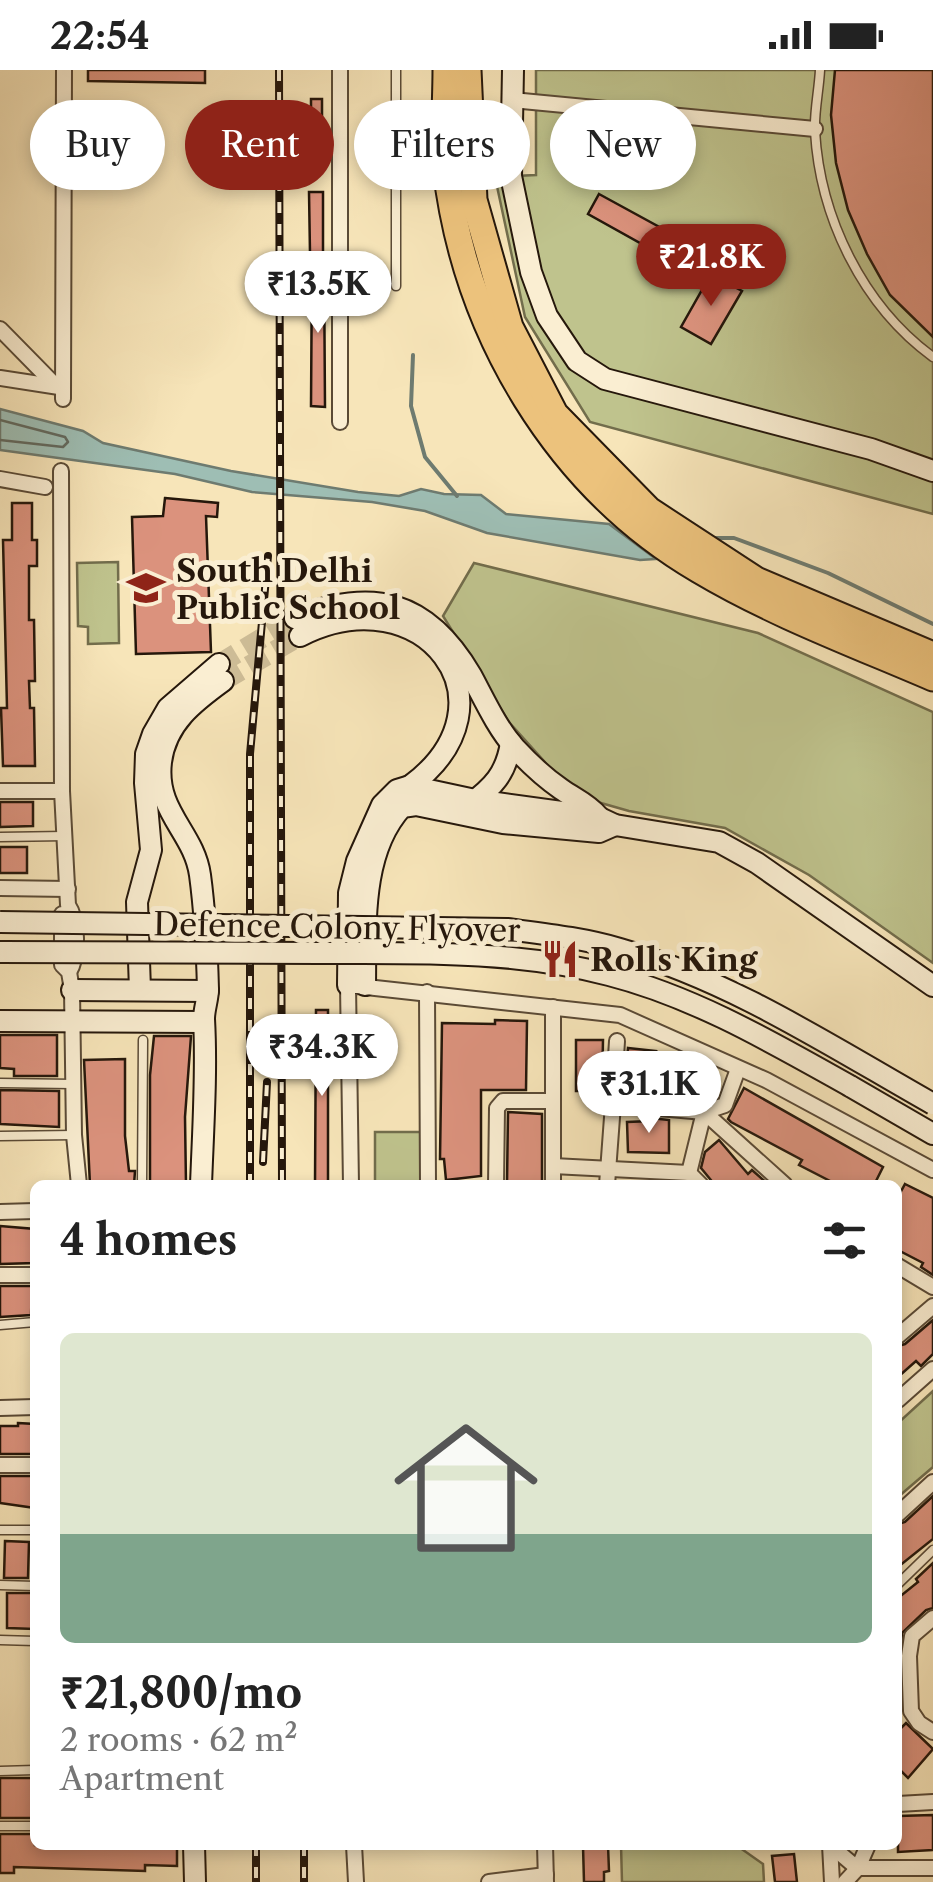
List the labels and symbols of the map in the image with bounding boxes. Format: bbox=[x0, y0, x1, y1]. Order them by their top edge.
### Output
pin: ₹21.8K bbox=[630, 224, 792, 309]
pin: ₹13.5K bbox=[237, 251, 399, 336]
place label: South Delhi Public School bbox=[176, 551, 400, 627]
school or university icon: South Delhi Public School bbox=[125, 567, 167, 609]
street label: Defence Colony Flyover bbox=[153, 904, 522, 950]
restaurant icon: Rolls King bbox=[539, 938, 581, 980]
place label: Rolls King bbox=[590, 940, 758, 979]
pin: ₹34.3K bbox=[241, 1014, 403, 1099]
pin: ₹31.1K bbox=[568, 1051, 730, 1136]

